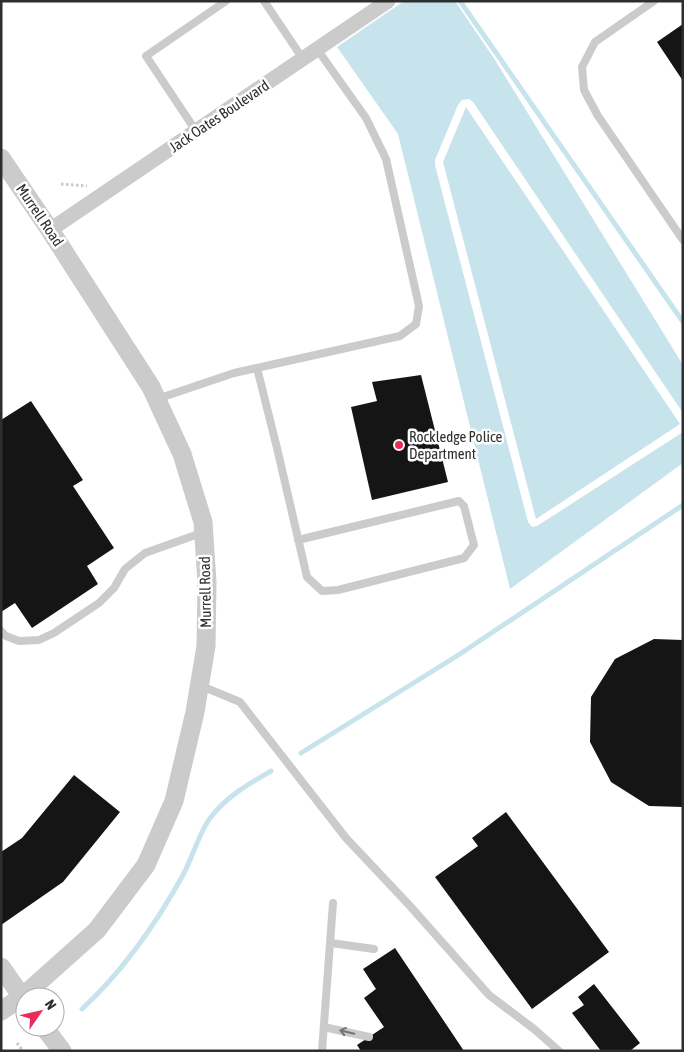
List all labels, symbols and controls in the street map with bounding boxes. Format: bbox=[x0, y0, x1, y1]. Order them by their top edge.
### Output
street label: Jack Oates Boulevard bbox=[166, 76, 272, 156]
street label: Murrell Road bbox=[13, 181, 67, 249]
place label: Rockledge Police Department bbox=[409, 428, 503, 462]
marker: Rockledge Police Department bbox=[393, 439, 405, 451]
street label: Murrell Road bbox=[196, 556, 214, 628]
north arrow bbox=[15, 987, 65, 1037]
text: N bbox=[42, 997, 60, 1013]
one-way arrow bbox=[339, 1027, 355, 1036]

